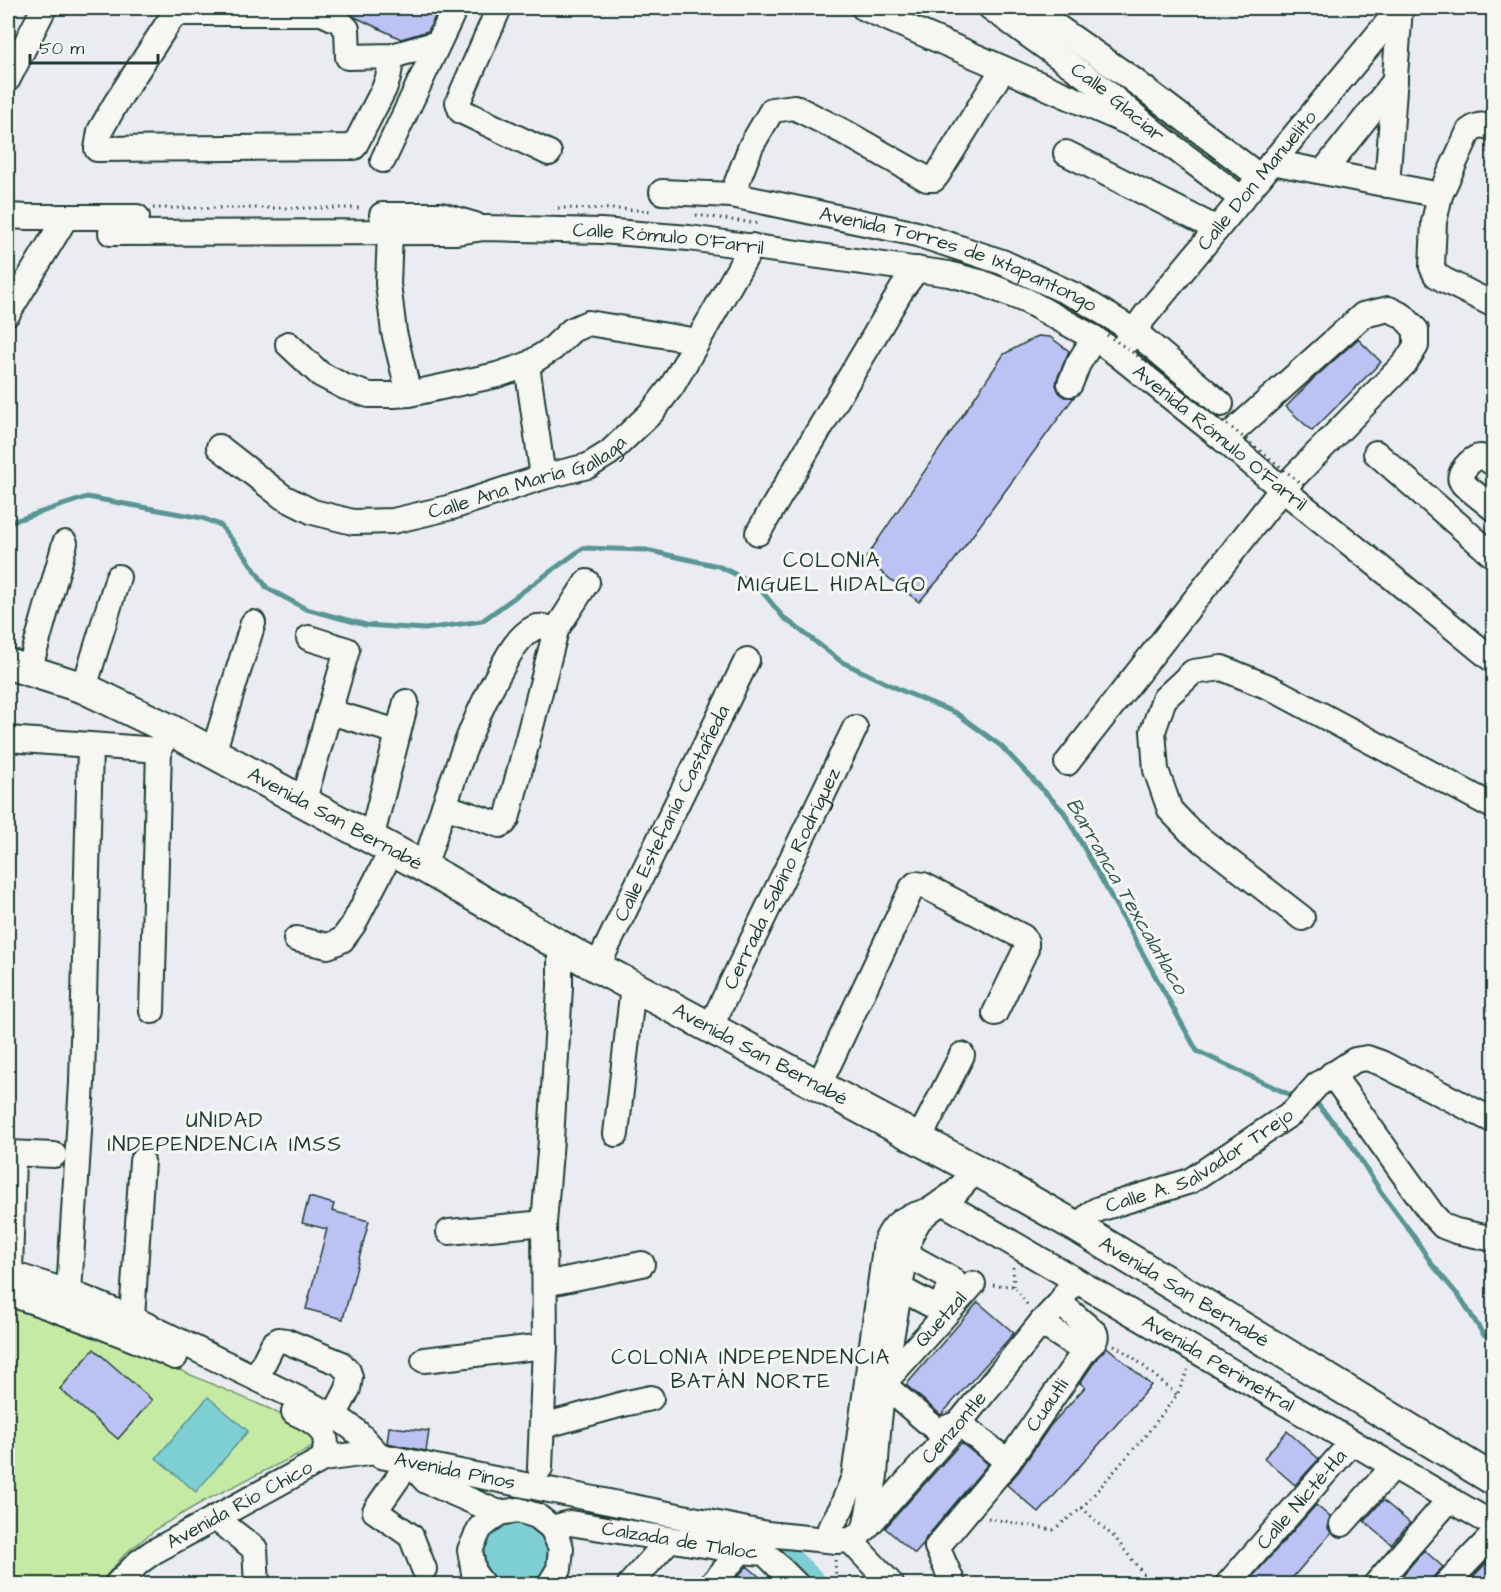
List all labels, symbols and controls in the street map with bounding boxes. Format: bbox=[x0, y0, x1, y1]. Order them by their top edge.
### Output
scale bar bbox=[30, 27, 158, 65]
text: 50 m bbox=[39, 36, 84, 61]
street label: Calle Glaciar bbox=[1065, 56, 1171, 149]
street label: Calle Don Manuelito bbox=[1191, 104, 1324, 257]
street label: Avenida Torres de Ixtapantongo bbox=[817, 200, 1102, 319]
street label: Calle Rómulo O'Farril bbox=[572, 216, 766, 262]
street label: Avenida Rómulo O'Farril bbox=[1127, 358, 1313, 518]
street label: Calle Ana María Gallaga bbox=[425, 429, 633, 526]
district label: COLONIA MIGUEL HIDALGO bbox=[737, 546, 927, 599]
street label: Calle Estefanía Castañeda bbox=[607, 700, 737, 926]
street label: Avenida San Bernabé bbox=[243, 760, 428, 878]
street label: Cerrada Sabino Rodríguez bbox=[717, 763, 848, 994]
water label: Barranca Texcalatlaco bbox=[1059, 793, 1196, 1001]
street label: Avenida San Bernabé bbox=[668, 996, 853, 1113]
street label: Calle A. Salvador Trejo bbox=[1102, 1101, 1299, 1220]
district label: UNIDAD INDEPENDENCIA IMSS bbox=[107, 1106, 343, 1159]
street label: Avenida San Bernabé bbox=[1093, 1229, 1275, 1355]
street label: Quetzal bbox=[908, 1285, 974, 1354]
street label: Avenida Perimetral bbox=[1137, 1308, 1300, 1419]
district label: COLONIA INDEPENDENCIA BATÁN NORTE bbox=[611, 1343, 891, 1396]
street label: Cuautli bbox=[1019, 1373, 1075, 1437]
street label: Cenzontle bbox=[915, 1385, 994, 1470]
street label: Calle Nicté-Ha bbox=[1250, 1443, 1353, 1556]
street label: Avenida Pinos bbox=[392, 1445, 518, 1497]
street label: Avenida Río Chico bbox=[161, 1453, 318, 1556]
street label: Calzada de Tlaloc bbox=[600, 1514, 760, 1566]

